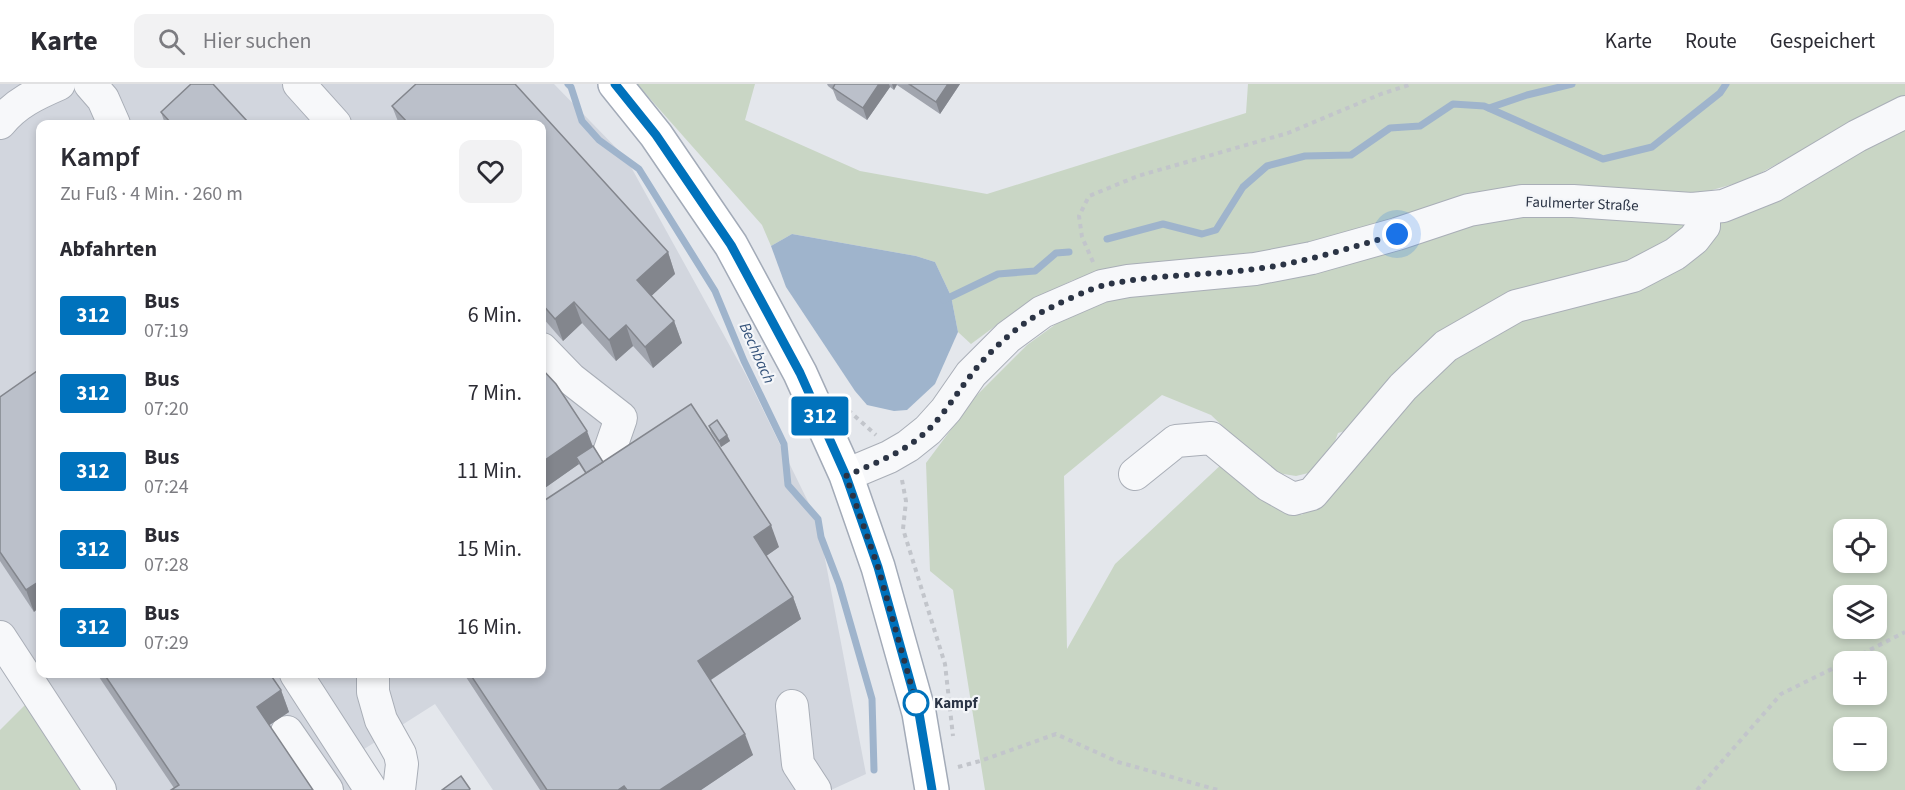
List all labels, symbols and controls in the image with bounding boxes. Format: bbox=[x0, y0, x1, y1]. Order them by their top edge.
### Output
search box bbox=[134, 14, 554, 68]
text: Karte bbox=[30, 21, 98, 61]
icon: search bbox=[155, 25, 188, 58]
text: Hier suchen bbox=[203, 25, 312, 57]
text: Karte bbox=[1605, 26, 1652, 56]
text: Route bbox=[1685, 26, 1737, 56]
text: Gespeichert bbox=[1770, 26, 1875, 56]
text: Kampf bbox=[60, 137, 139, 177]
button: heart bbox=[459, 140, 522, 203]
text: Zu Fuß · 4 Min. · 260 m bbox=[60, 180, 243, 208]
street label: Faulmerter Straße bbox=[1525, 192, 1639, 216]
your location bbox=[1382, 219, 1412, 249]
text: Abfahrten bbox=[60, 233, 157, 265]
text: Bus bbox=[144, 285, 180, 317]
text: 6 Min. bbox=[468, 299, 522, 331]
text: 312 bbox=[76, 300, 110, 330]
text: 07:19 bbox=[144, 317, 189, 345]
water label: Bechbach bbox=[734, 319, 780, 387]
text: Bus bbox=[144, 363, 180, 395]
text: 7 Min. bbox=[468, 377, 522, 409]
text: 312 bbox=[76, 378, 110, 408]
text: 07:20 bbox=[144, 395, 189, 423]
line badge: 312 bbox=[786, 396, 854, 436]
text: 312 bbox=[803, 401, 837, 431]
text: Bus bbox=[144, 441, 180, 473]
text: 11 Min. bbox=[457, 455, 522, 487]
text: 312 bbox=[76, 456, 110, 486]
text: 07:24 bbox=[144, 473, 189, 501]
text: Bus bbox=[144, 519, 180, 551]
map controls bbox=[1833, 519, 1887, 771]
button: locate bbox=[1833, 519, 1887, 573]
text: 15 Min. bbox=[457, 533, 522, 565]
text: 312 bbox=[76, 534, 110, 564]
text: 07:28 bbox=[144, 551, 189, 579]
button: layers bbox=[1833, 585, 1887, 639]
text: Bus bbox=[144, 597, 180, 629]
text: 16 Min. bbox=[457, 611, 522, 643]
text: 312 bbox=[76, 612, 110, 642]
text: 07:29 bbox=[144, 629, 189, 657]
button: + bbox=[1833, 651, 1887, 705]
marker: Kampf bbox=[903, 690, 929, 716]
place label: Kampf bbox=[934, 693, 978, 714]
button: − bbox=[1833, 717, 1887, 771]

